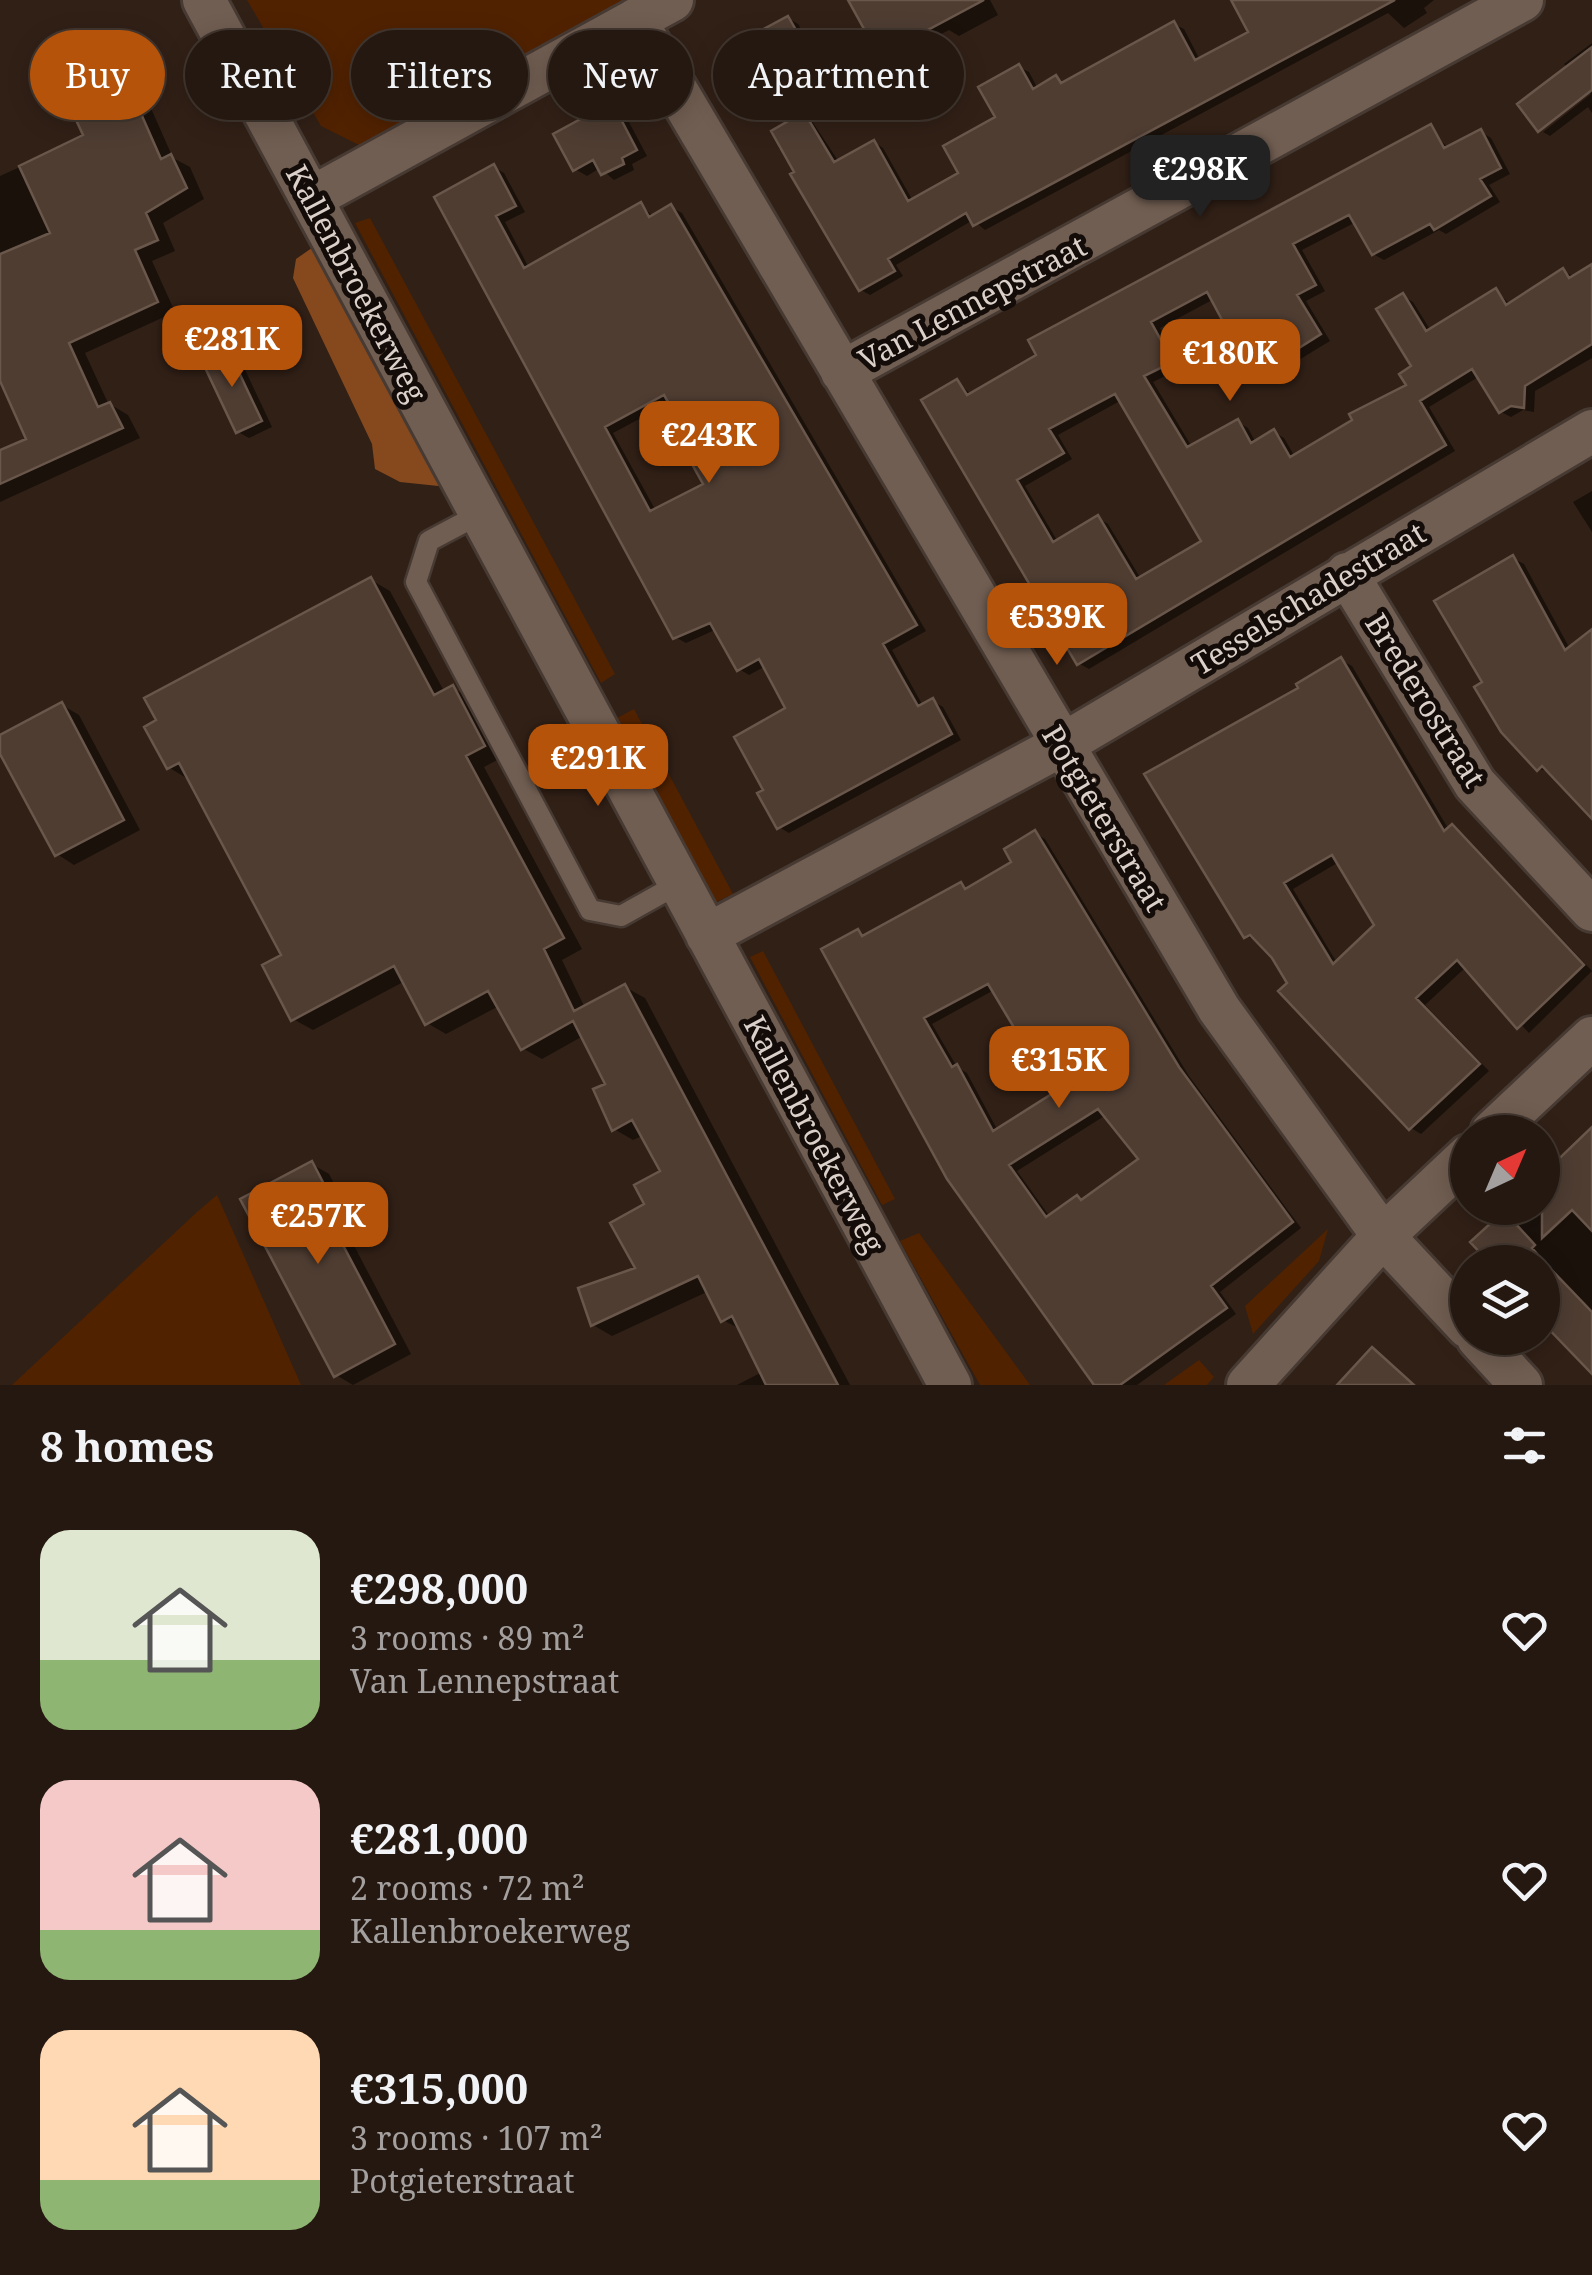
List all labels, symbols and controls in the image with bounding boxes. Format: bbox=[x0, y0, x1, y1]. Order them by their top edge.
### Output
chip: Buy bbox=[30, 30, 165, 120]
chip: Rent bbox=[185, 30, 331, 120]
chip: Filters bbox=[351, 30, 528, 120]
chip: New bbox=[548, 30, 693, 120]
chip: Apartment bbox=[713, 30, 964, 120]
pin: €298K bbox=[1130, 135, 1270, 220]
text: €298K bbox=[1152, 146, 1248, 189]
street label: Kallenbroekerweg bbox=[277, 157, 437, 409]
street label: Van Lennepstraat bbox=[851, 225, 1093, 379]
pin: €281K bbox=[162, 305, 302, 390]
text: €281K bbox=[184, 316, 280, 359]
pin: €180K bbox=[1160, 319, 1300, 404]
text: €180K bbox=[1182, 330, 1278, 373]
pin: €243K bbox=[639, 401, 779, 486]
text: €243K bbox=[661, 412, 757, 455]
street label: Tesselschadestraat bbox=[1183, 512, 1433, 684]
pin: €539K bbox=[987, 583, 1127, 668]
text: €539K bbox=[1009, 594, 1105, 637]
street label: Brederostraat bbox=[1356, 605, 1496, 795]
street label: Potgieterstraat bbox=[1033, 717, 1177, 919]
pin: €291K bbox=[528, 724, 668, 809]
text: €291K bbox=[550, 735, 646, 778]
street label: Kallenbroekerweg bbox=[735, 1008, 895, 1260]
pin: €315K bbox=[989, 1026, 1129, 1111]
text: €315K bbox=[1011, 1037, 1107, 1080]
north arrow bbox=[1450, 1115, 1560, 1225]
map controls bbox=[1450, 1115, 1560, 1355]
pin: €257K bbox=[248, 1182, 388, 1267]
text: €257K bbox=[270, 1193, 366, 1236]
button: layers bbox=[1450, 1245, 1560, 1355]
text: 8 homes bbox=[40, 1417, 214, 1474]
icon: filters bbox=[1497, 1418, 1552, 1473]
text: €298,000 bbox=[350, 1559, 528, 1616]
icon: home bbox=[120, 1570, 240, 1690]
icon: heart bbox=[1497, 1603, 1552, 1658]
text: 3 rooms · 89 m² bbox=[350, 1616, 585, 1659]
text: Van Lennepstraat bbox=[350, 1659, 619, 1702]
text: €281,000 bbox=[350, 1809, 528, 1866]
icon: home bbox=[120, 1820, 240, 1940]
icon: heart bbox=[1497, 1853, 1552, 1908]
text: 2 rooms · 72 m² bbox=[350, 1866, 585, 1909]
text: Kallenbroekerweg bbox=[350, 1909, 631, 1952]
text: €315,000 bbox=[350, 2059, 528, 2116]
icon: home bbox=[120, 2070, 240, 2190]
icon: heart bbox=[1497, 2103, 1552, 2158]
text: 3 rooms · 107 m² bbox=[350, 2116, 603, 2159]
text: Potgieterstraat bbox=[350, 2159, 575, 2202]

